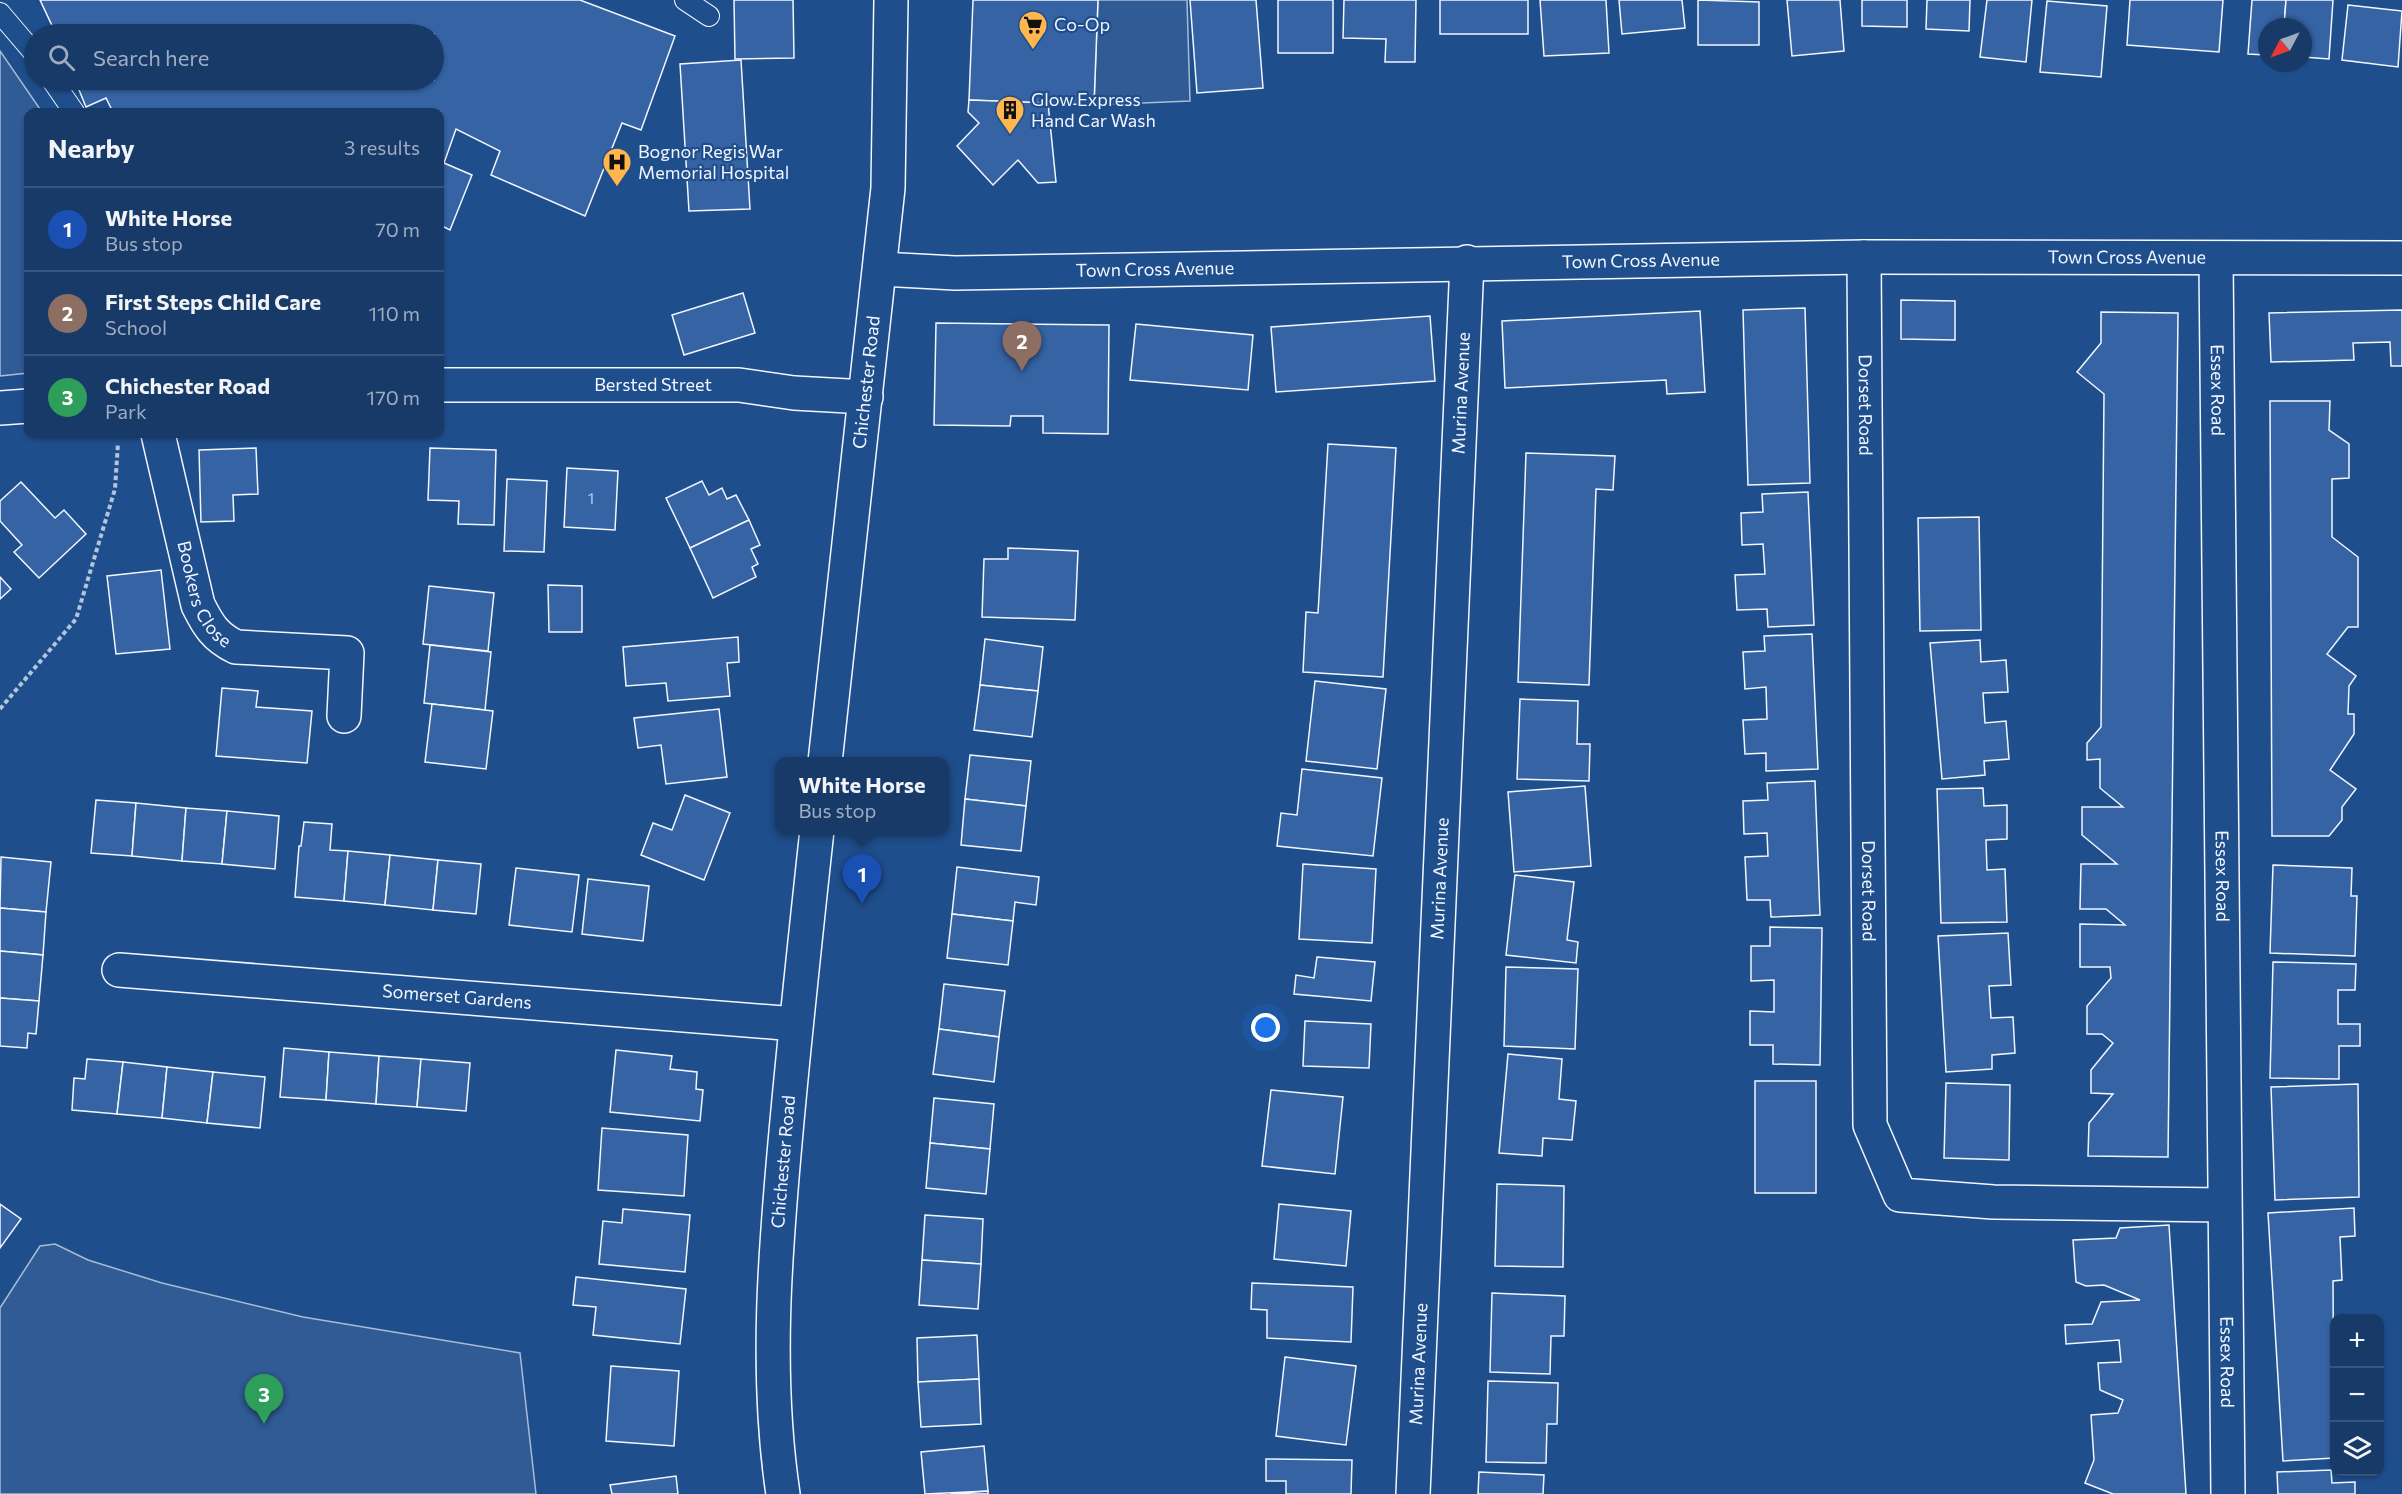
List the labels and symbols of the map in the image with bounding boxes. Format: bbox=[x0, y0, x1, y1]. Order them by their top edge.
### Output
supermarket icon: Co-Op bbox=[1017, 9, 1049, 51]
place label: Co-Op bbox=[1054, 13, 1110, 35]
north arrow bbox=[2258, 18, 2312, 72]
place label: Glow Express Hand Car Wash bbox=[1031, 88, 1156, 131]
building icon: Glow Express Hand Car Wash bbox=[994, 94, 1026, 136]
place label: Bognor Regis War Memorial Hospital bbox=[638, 140, 789, 183]
hospital icon: Bognor Regis War Memorial Hospital bbox=[601, 146, 633, 188]
street label: Town Cross Avenue bbox=[2047, 245, 2206, 268]
street label: Town Cross Avenue bbox=[1561, 248, 1720, 272]
street label: Town Cross Avenue bbox=[1075, 256, 1234, 281]
street label: Chichester Road bbox=[847, 315, 884, 450]
pin: 2 bbox=[1002, 322, 1042, 371]
street label: Murina Avenue bbox=[1447, 331, 1474, 455]
street label: Essex Road bbox=[2207, 344, 2230, 436]
street label: Dorset Road bbox=[1855, 354, 1877, 456]
street label: Bersted Street bbox=[594, 373, 712, 395]
house number: 1 bbox=[588, 489, 594, 507]
street label: Bookers Close bbox=[173, 538, 236, 652]
street label: Murina Avenue bbox=[1425, 817, 1453, 940]
street label: Essex Road bbox=[2212, 830, 2234, 922]
street label: Dorset Road bbox=[1858, 840, 1881, 942]
pin: 1 bbox=[842, 854, 882, 904]
street label: Somerset Gardens bbox=[381, 979, 533, 1013]
your location bbox=[1251, 1013, 1280, 1042]
street label: Chichester Road bbox=[766, 1094, 799, 1229]
street label: Murina Avenue bbox=[1404, 1302, 1431, 1426]
street label: Essex Road bbox=[2216, 1316, 2239, 1408]
pin: 3 bbox=[244, 1374, 284, 1424]

